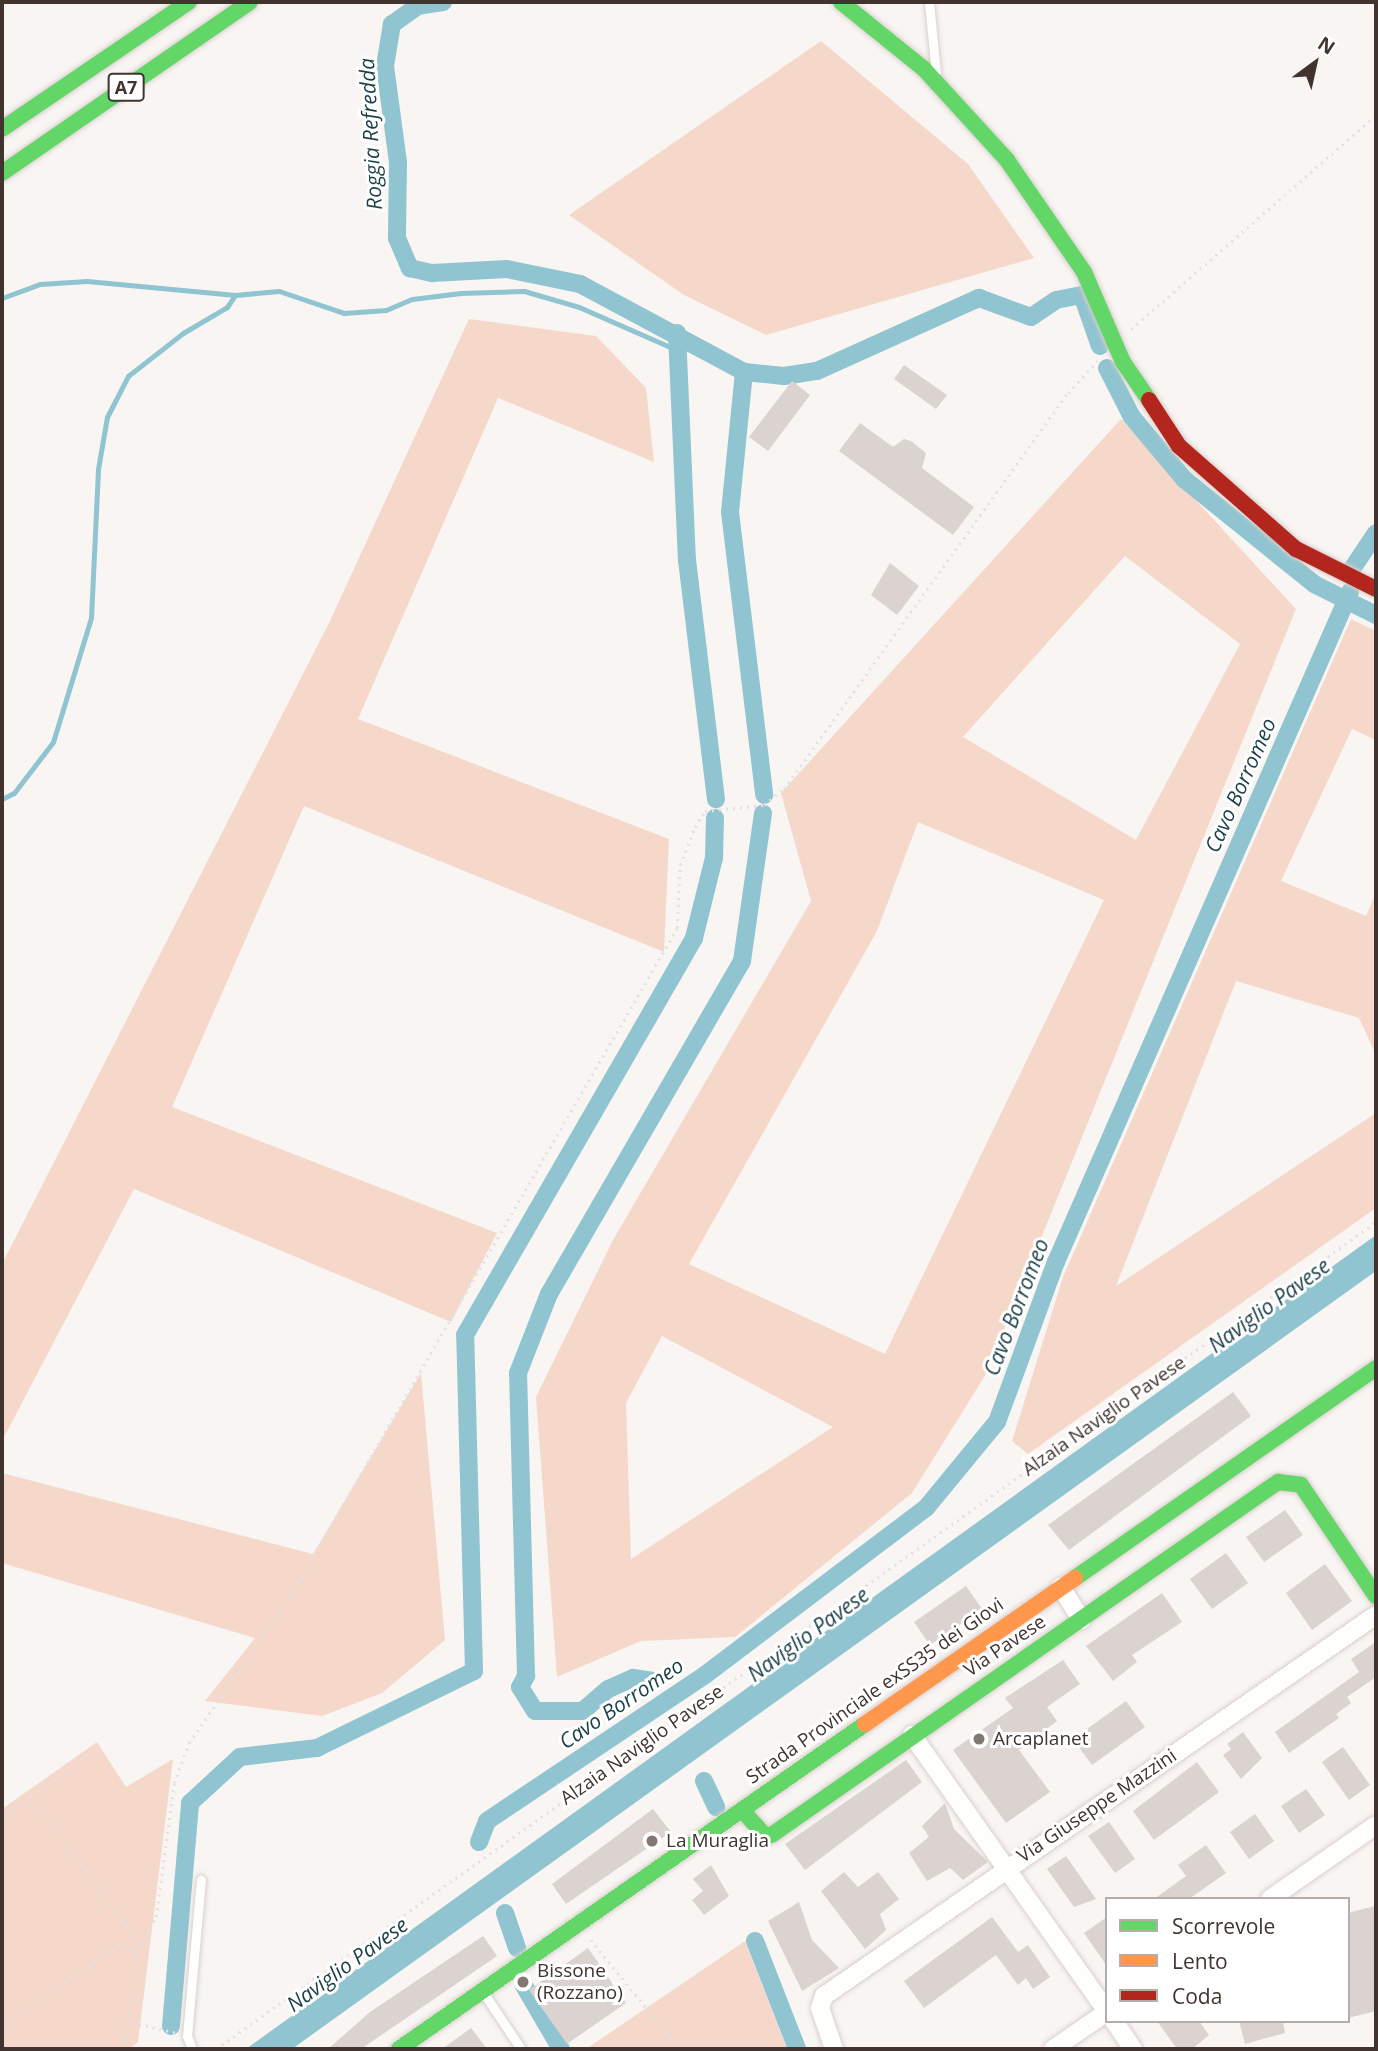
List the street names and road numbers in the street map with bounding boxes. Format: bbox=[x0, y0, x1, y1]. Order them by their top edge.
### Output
road number: A7 bbox=[107, 72, 145, 102]
street label: Alzaia Naviglio Pavese bbox=[1018, 1351, 1190, 1481]
street label: Strada Provinciale exSS35 dei Giovi bbox=[742, 1593, 1008, 1789]
street label: Via Pavese bbox=[960, 1610, 1050, 1682]
street label: Alzaia Naviglio Pavese bbox=[556, 1680, 728, 1810]
street label: Via Giuseppe Mazzini bbox=[1013, 1744, 1181, 1868]

